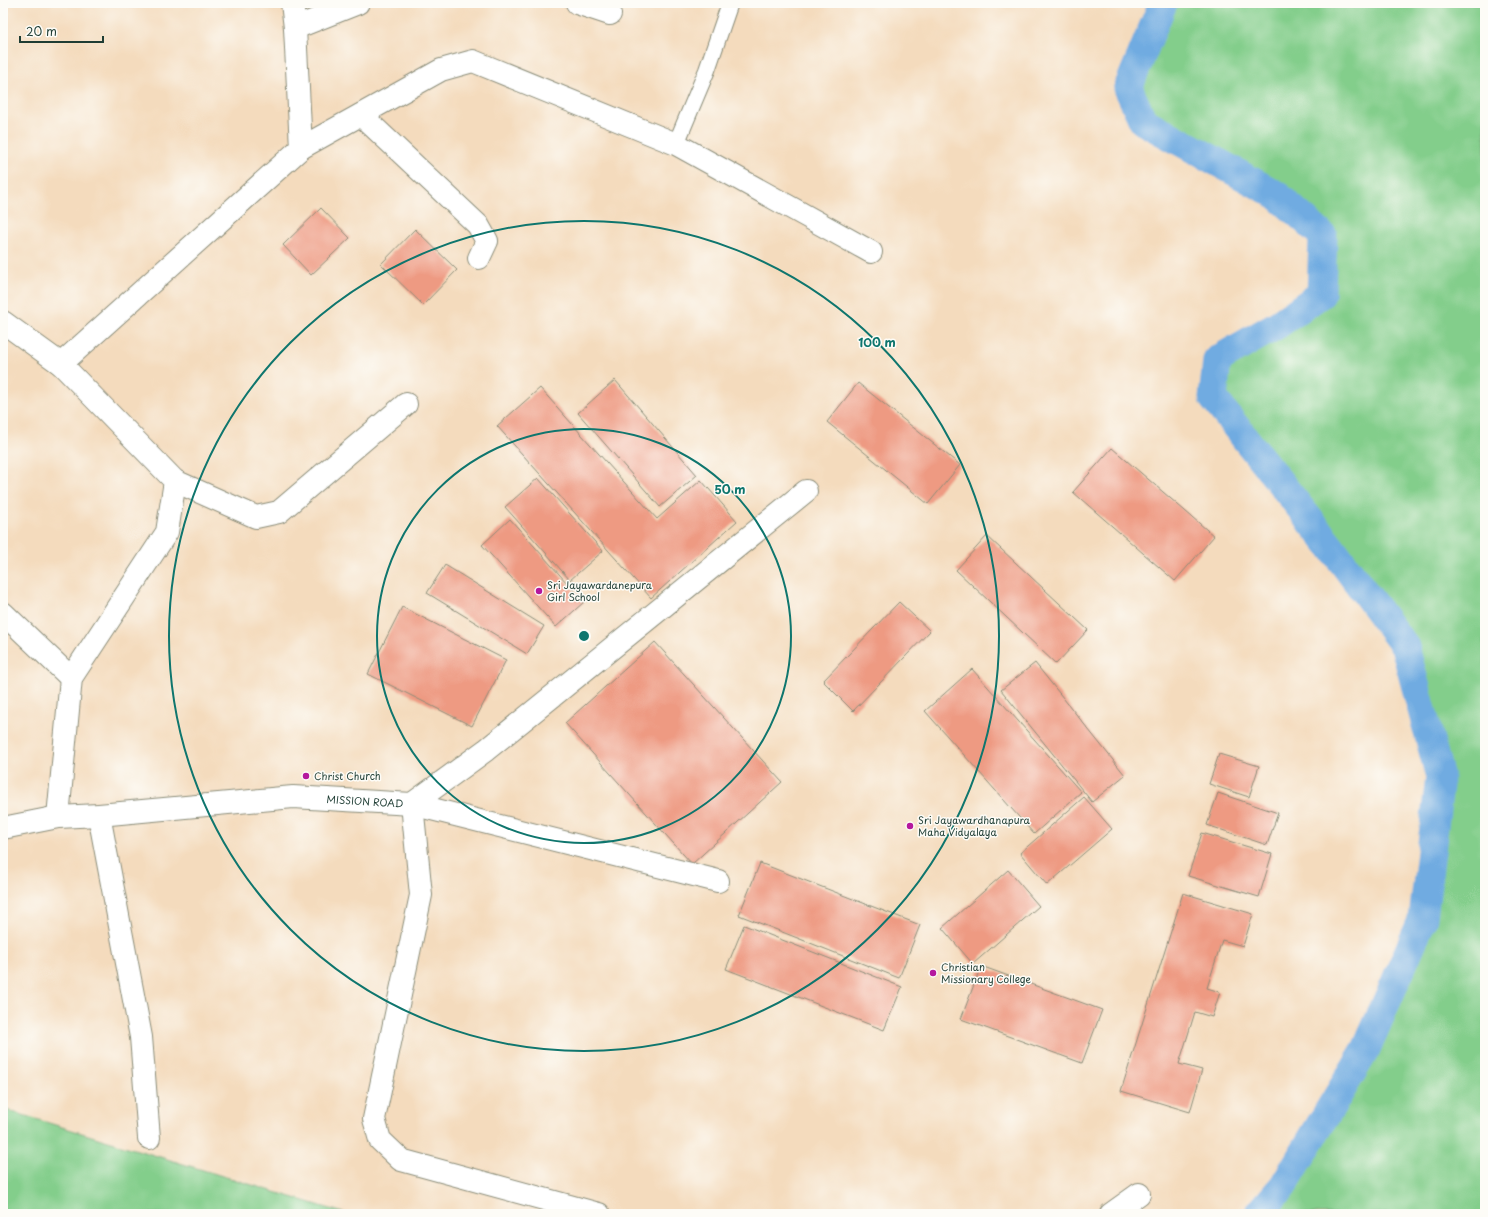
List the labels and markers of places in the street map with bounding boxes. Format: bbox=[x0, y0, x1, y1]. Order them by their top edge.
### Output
place label: Sri Jayawardanepura Girl School bbox=[547, 577, 653, 604]
marker: Sri Jayawardanepura Girl School bbox=[534, 586, 544, 596]
centre of rings bbox=[577, 629, 591, 643]
place label: Christ Church bbox=[314, 768, 381, 783]
marker: Christ Church bbox=[301, 771, 311, 781]
place label: Sri Jayawardhanapura Maha Vidyalaya bbox=[918, 812, 1031, 840]
marker: Sri Jayawardhanapura Maha Vidyalaya bbox=[905, 821, 915, 831]
place label: Christian Missionary College bbox=[941, 959, 1032, 987]
marker: Christian Missionary College bbox=[928, 968, 938, 978]

